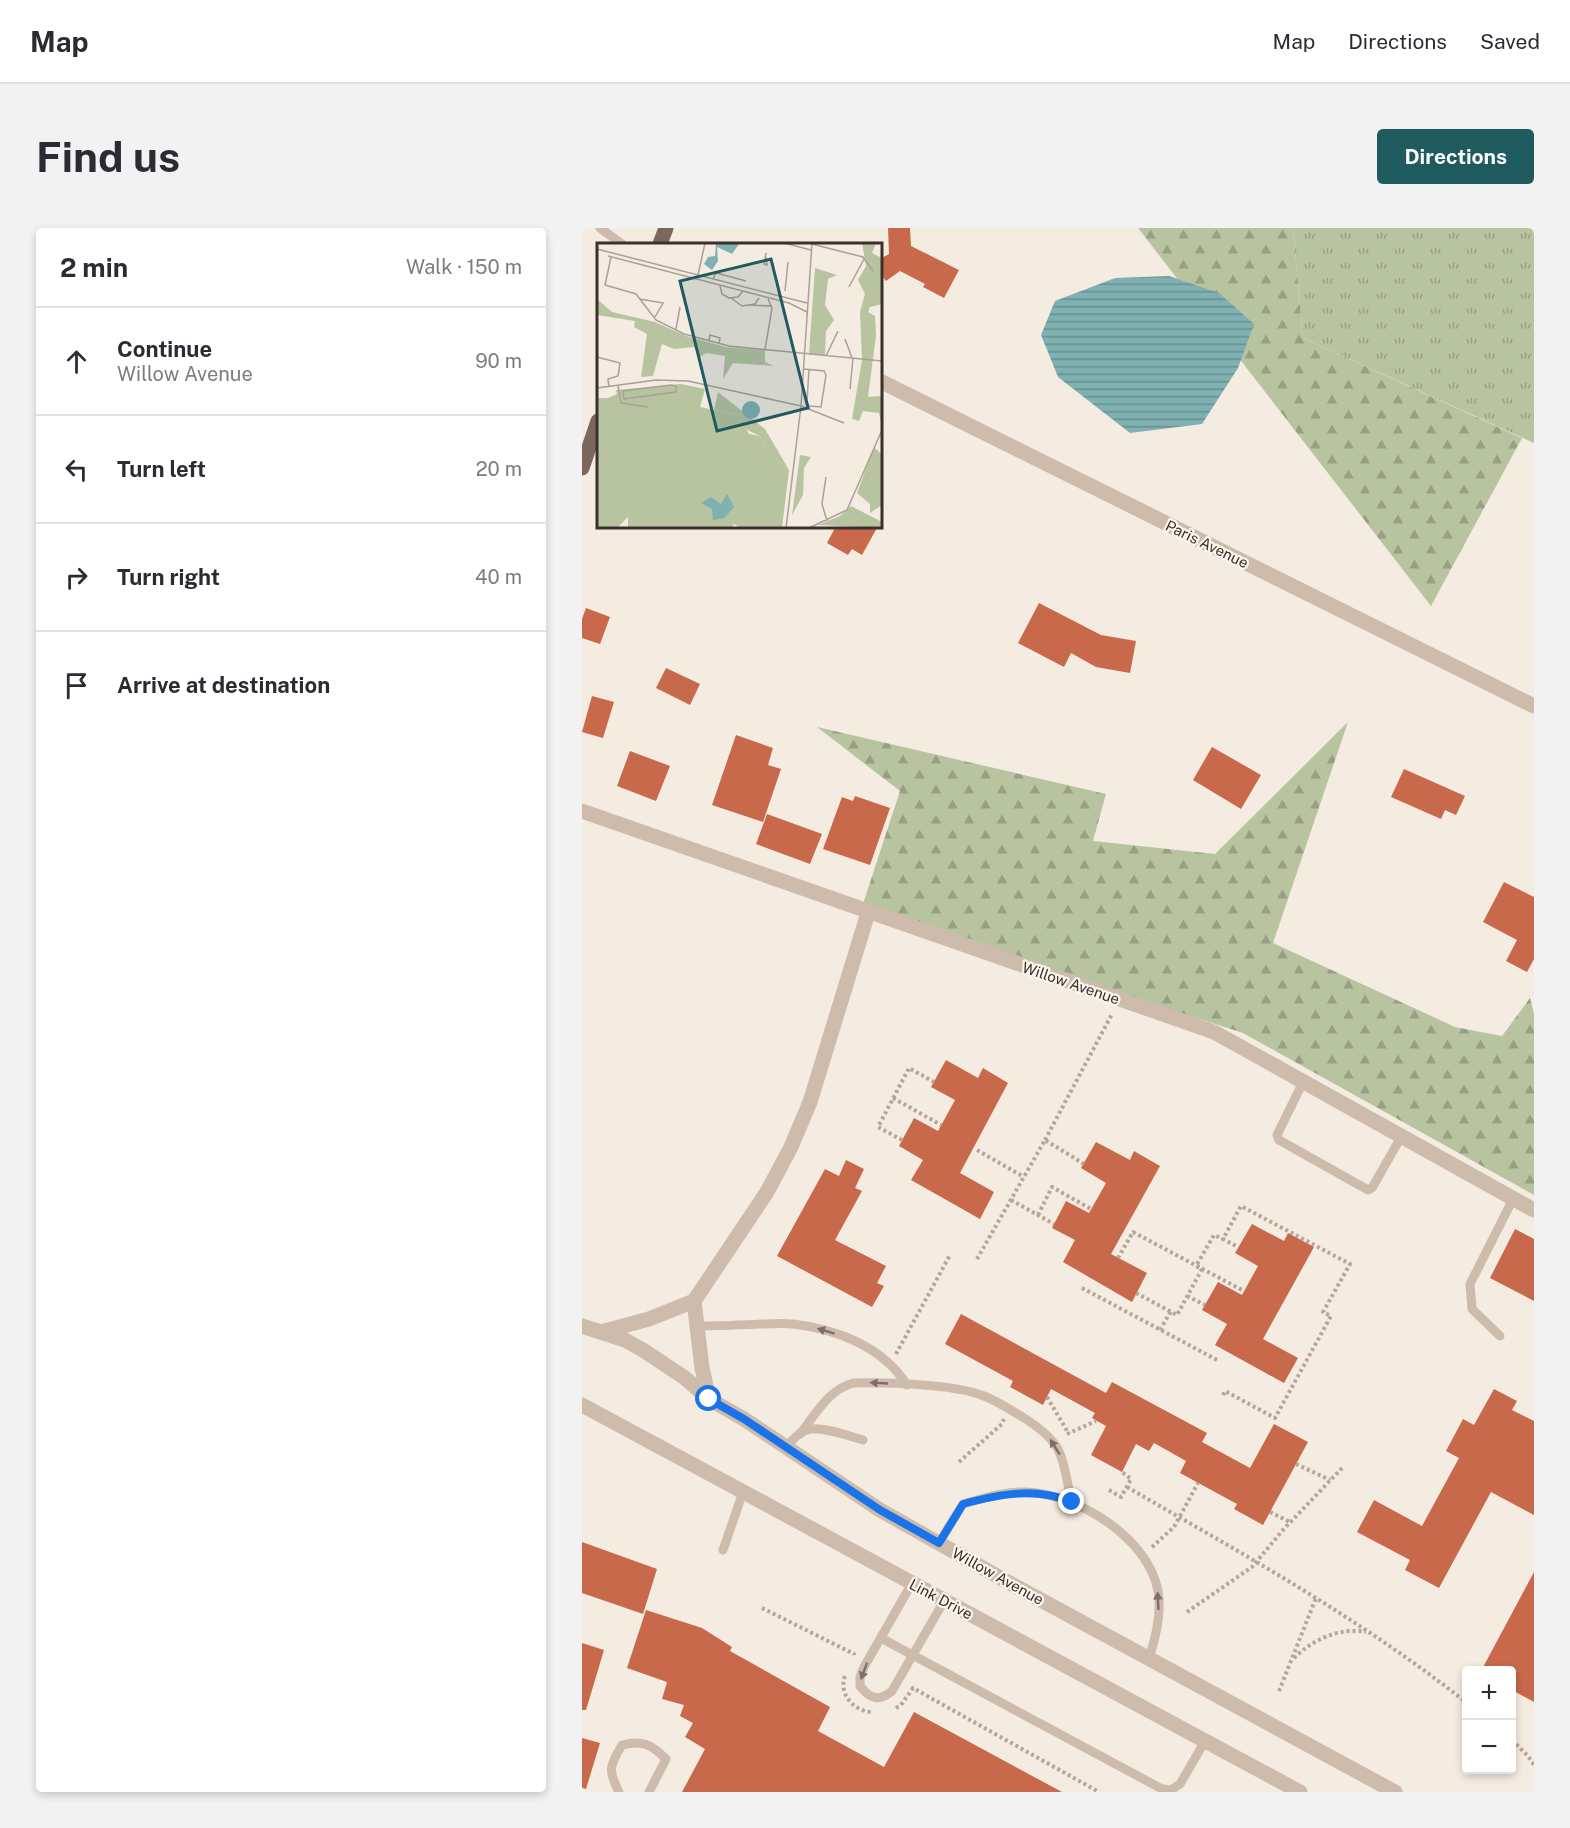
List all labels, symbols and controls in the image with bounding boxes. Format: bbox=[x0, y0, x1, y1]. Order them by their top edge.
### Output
text: Map bbox=[30, 25, 89, 58]
text: Map bbox=[1273, 29, 1315, 54]
text: Directions bbox=[1348, 29, 1447, 54]
text: Saved bbox=[1480, 29, 1540, 54]
button: Directions bbox=[1377, 129, 1534, 184]
text: Find us bbox=[36, 132, 180, 181]
inset map bbox=[597, 243, 882, 528]
text: 2 min bbox=[60, 252, 128, 283]
text: Walk · 150 m bbox=[406, 255, 522, 279]
text: Continue bbox=[117, 336, 212, 362]
icon: ahead bbox=[60, 345, 93, 378]
text: 90 m bbox=[475, 349, 522, 373]
text: Willow Avenue bbox=[117, 362, 253, 386]
icon: left bbox=[60, 453, 93, 486]
text: Turn left bbox=[117, 456, 206, 482]
text: 20 m bbox=[476, 457, 522, 481]
street label: Paris Avenue bbox=[1163, 517, 1251, 571]
icon: right bbox=[60, 561, 93, 594]
text: Turn right bbox=[117, 564, 220, 590]
text: 40 m bbox=[475, 565, 522, 589]
icon: arrive bbox=[60, 669, 93, 702]
text: Arrive at destination bbox=[117, 672, 330, 698]
street label: Willow Avenue bbox=[1020, 958, 1122, 1008]
one-way arrow bbox=[817, 1326, 835, 1335]
one-way arrow bbox=[869, 1379, 888, 1388]
route start bbox=[695, 1385, 721, 1411]
one-way arrow bbox=[1049, 1439, 1060, 1455]
route end bbox=[1058, 1488, 1084, 1514]
street label: Willow Avenue bbox=[949, 1544, 1047, 1608]
street label: Link Drive bbox=[907, 1575, 975, 1623]
one-way arrow bbox=[1154, 1592, 1163, 1611]
one-way arrow bbox=[858, 1662, 868, 1680]
map controls bbox=[1462, 1666, 1516, 1774]
button: + bbox=[1462, 1666, 1516, 1720]
button: − bbox=[1462, 1720, 1516, 1774]

